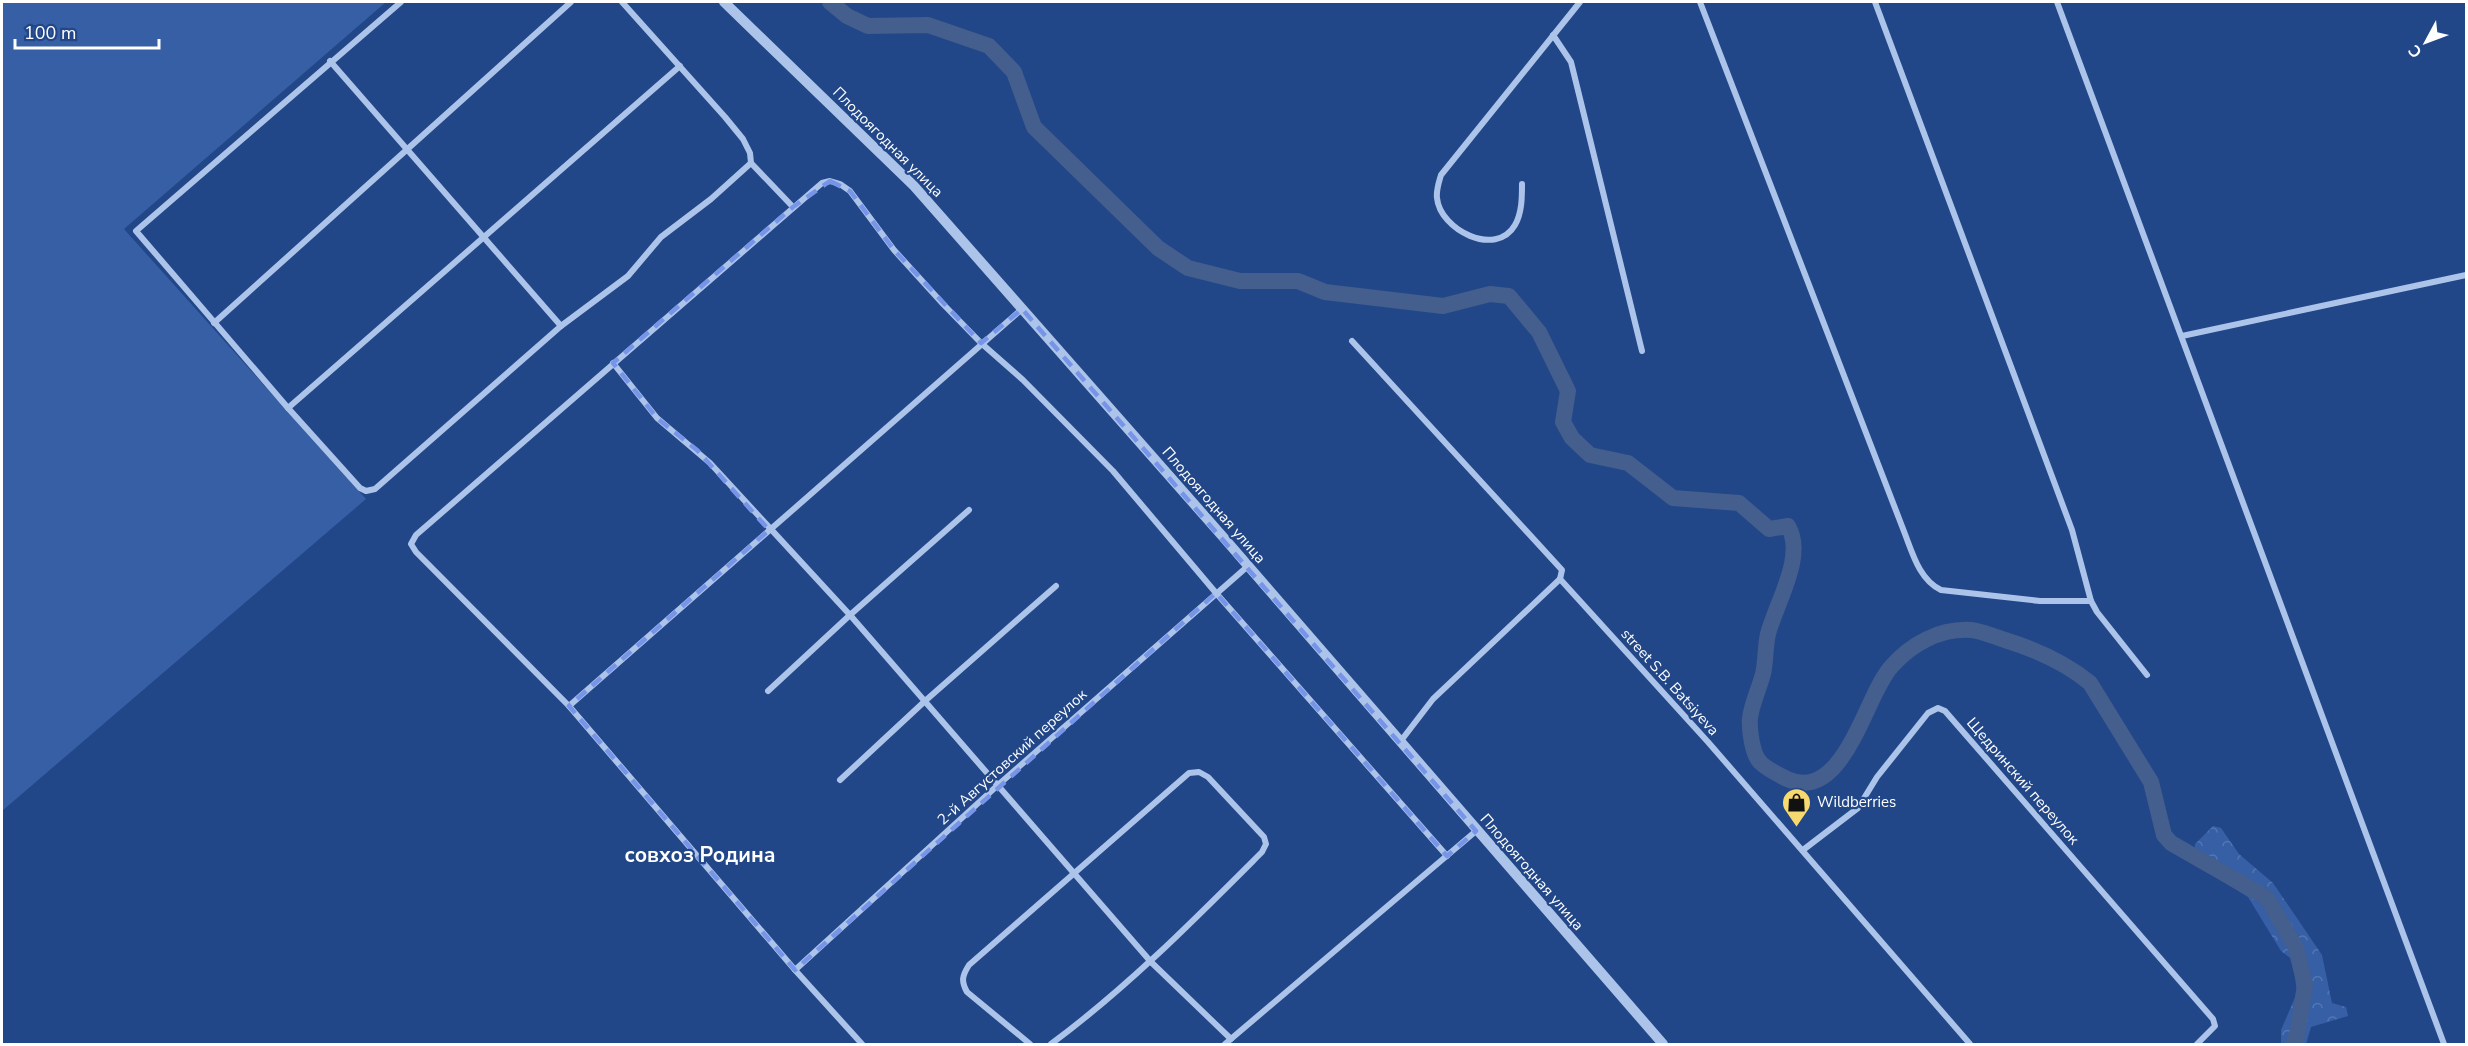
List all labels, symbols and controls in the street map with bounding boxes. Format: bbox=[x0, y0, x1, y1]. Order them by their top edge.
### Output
scale bar bbox=[15, 12, 159, 50]
north arrow bbox=[2396, 12, 2456, 72]
text: 100 m bbox=[24, 21, 76, 45]
text: С bbox=[2403, 40, 2427, 63]
street label: Плодоягодная улица bbox=[828, 82, 948, 202]
street label: Плодоягодная улица bbox=[1158, 442, 1270, 568]
street label: street S.B. Batsiyeva bbox=[1617, 624, 1723, 740]
street label: 2-й Августовский переулок bbox=[933, 684, 1091, 829]
street label: Щедринский переулок bbox=[1962, 713, 2084, 849]
shop icon: Wildberries bbox=[1780, 786, 1812, 828]
place label: Wildberries bbox=[1817, 792, 1896, 812]
street label: Плодоягодная улица bbox=[1476, 809, 1588, 935]
district label: совхоз Родина bbox=[625, 841, 775, 869]

